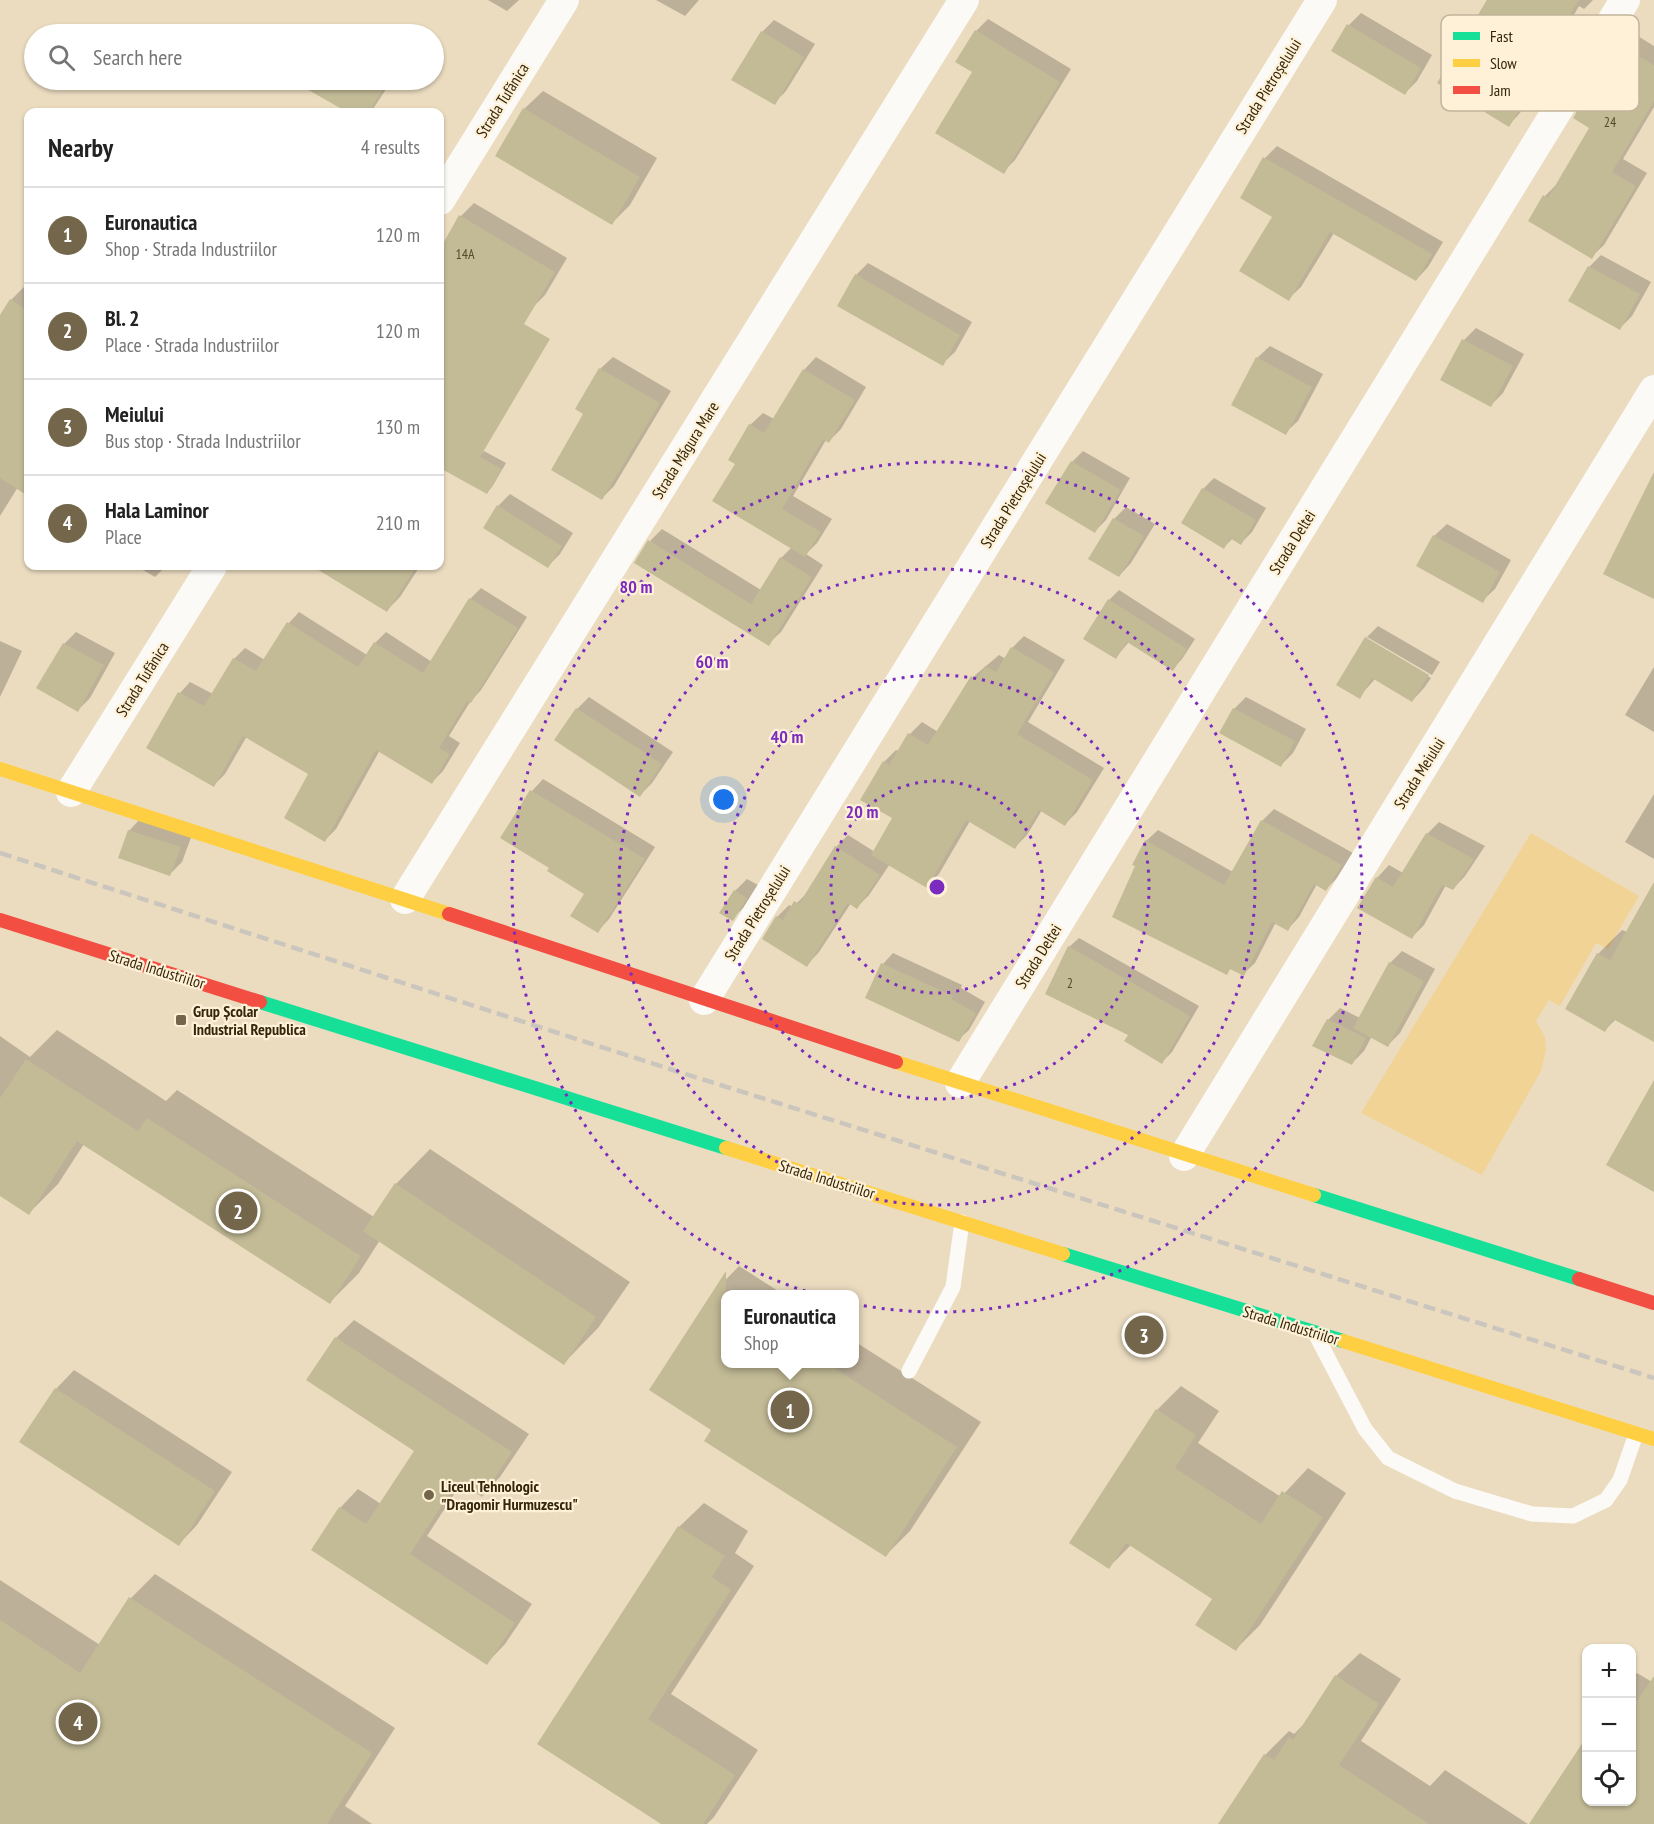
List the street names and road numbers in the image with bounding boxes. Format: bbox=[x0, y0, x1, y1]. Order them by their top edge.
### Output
street label: Strada Pietroșelului bbox=[1231, 35, 1305, 137]
street label: Strada Tufănica bbox=[471, 59, 533, 141]
street label: Strada Măgura Mare bbox=[647, 398, 723, 502]
street label: Strada Pietroșelului bbox=[976, 449, 1050, 551]
street label: Strada Deltei bbox=[1264, 506, 1320, 578]
street label: Strada Tufănica bbox=[111, 638, 173, 720]
street label: Strada Meiului bbox=[1389, 734, 1449, 812]
street label: Strada Pietroșelului bbox=[720, 862, 794, 964]
street label: Strada Deltei bbox=[1010, 920, 1066, 992]
street label: Strada Industriilor bbox=[106, 945, 208, 993]
street label: Strada Industriilor bbox=[776, 1155, 878, 1203]
street label: Strada Industriilor bbox=[1240, 1301, 1342, 1349]

